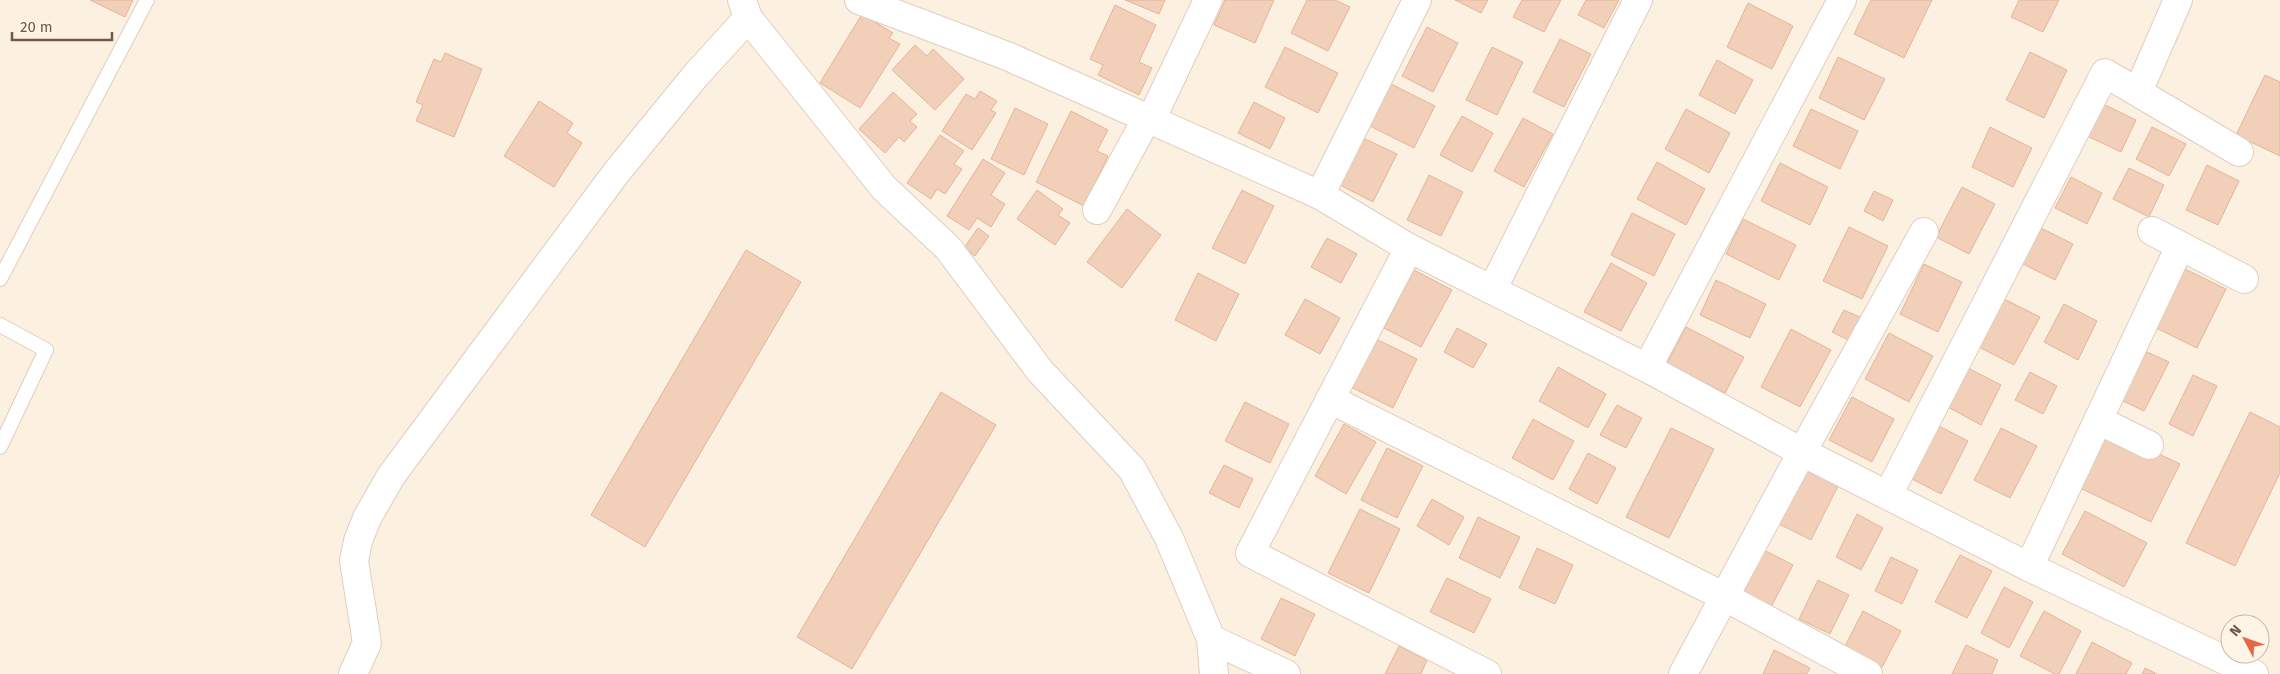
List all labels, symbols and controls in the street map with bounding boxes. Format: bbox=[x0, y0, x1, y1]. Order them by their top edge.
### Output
scale bar bbox=[12, 10, 112, 42]
text: 20 m bbox=[20, 18, 53, 36]
north arrow bbox=[2220, 614, 2270, 664]
text: N bbox=[2226, 622, 2245, 640]

